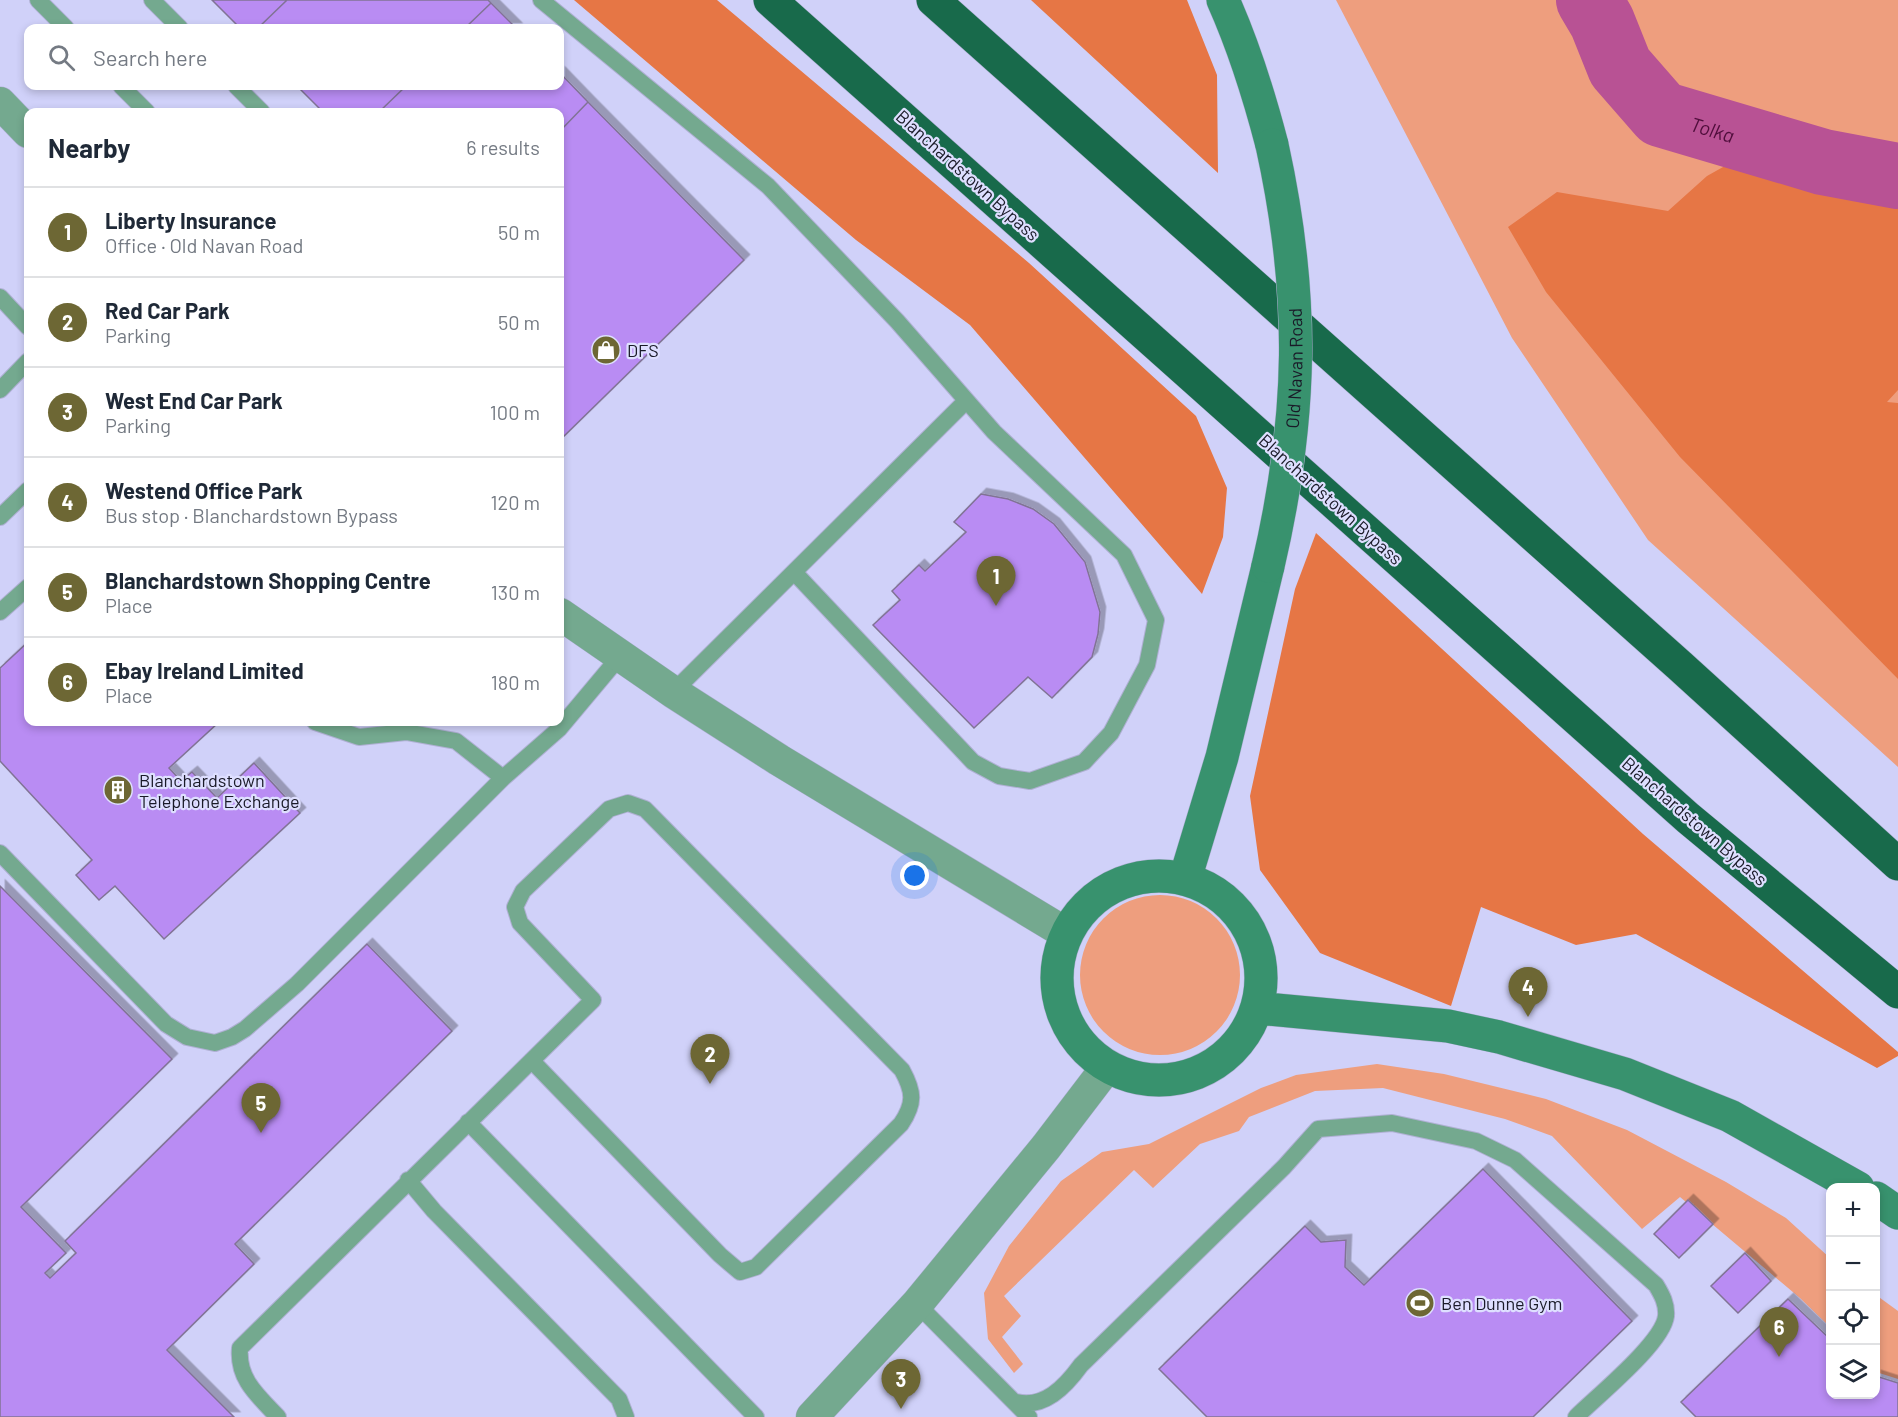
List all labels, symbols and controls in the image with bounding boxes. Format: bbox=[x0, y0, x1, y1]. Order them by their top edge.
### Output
search box bbox=[24, 24, 564, 90]
icon: search bbox=[45, 41, 78, 74]
text: Search here bbox=[93, 44, 207, 70]
street label: Blanchardstown Bypass bbox=[892, 105, 1044, 245]
water label: Tolka bbox=[1688, 111, 1737, 147]
text: Nearby bbox=[48, 132, 130, 163]
text: 6 results bbox=[466, 135, 540, 159]
text: Liberty Insurance bbox=[105, 207, 276, 233]
text: 1 bbox=[64, 220, 71, 244]
text: 50 m bbox=[498, 220, 540, 244]
text: Office · Old Navan Road bbox=[105, 233, 304, 257]
text: Red Car Park bbox=[105, 297, 230, 323]
street label: Old Navan Road bbox=[1281, 307, 1307, 429]
text: 2 bbox=[62, 310, 73, 334]
text: 50 m bbox=[498, 310, 540, 334]
text: Parking bbox=[105, 323, 171, 347]
shop icon: DFS bbox=[590, 334, 622, 366]
place label: DFS bbox=[627, 339, 659, 361]
text: West End Car Park bbox=[105, 387, 283, 413]
text: 3 bbox=[62, 400, 73, 424]
text: 100 m bbox=[490, 400, 540, 424]
text: Parking bbox=[105, 413, 171, 437]
street label: Blanchardstown Bypass bbox=[1255, 429, 1407, 569]
text: Westend Office Park bbox=[105, 477, 303, 503]
text: 4 bbox=[61, 490, 74, 514]
text: 120 m bbox=[490, 490, 540, 514]
text: Bus stop · Blanchardstown Bypass bbox=[105, 503, 398, 527]
pin: 1 bbox=[976, 556, 1016, 606]
text: Blanchardstown Shopping Centre bbox=[105, 567, 431, 593]
text: 5 bbox=[62, 580, 73, 604]
text: 130 m bbox=[491, 580, 540, 604]
text: Place bbox=[105, 593, 153, 617]
text: Ebay Ireland Limited bbox=[105, 657, 304, 683]
text: 6 bbox=[62, 670, 73, 694]
text: 180 m bbox=[491, 670, 540, 694]
text: Place bbox=[105, 683, 153, 707]
street label: Blanchardstown Bypass bbox=[1618, 752, 1772, 890]
place label: Blanchardstown Telephone Exchange bbox=[139, 769, 300, 812]
building icon: Blanchardstown Telephone Exchange bbox=[102, 774, 134, 806]
your location bbox=[900, 861, 929, 890]
pin: 4 bbox=[1508, 968, 1547, 1017]
pin: 2 bbox=[690, 1034, 730, 1084]
pin: 5 bbox=[242, 1084, 280, 1133]
map controls bbox=[1826, 1183, 1880, 1399]
button: + bbox=[1826, 1183, 1880, 1237]
button: − bbox=[1826, 1237, 1880, 1291]
sports icon: Ben Dunne Gym bbox=[1404, 1287, 1436, 1319]
button: locate bbox=[1826, 1291, 1880, 1345]
place label: Ben Dunne Gym bbox=[1441, 1292, 1562, 1314]
pin: 6 bbox=[1760, 1308, 1798, 1357]
button: layers bbox=[1826, 1345, 1880, 1399]
pin: 3 bbox=[882, 1360, 920, 1409]

